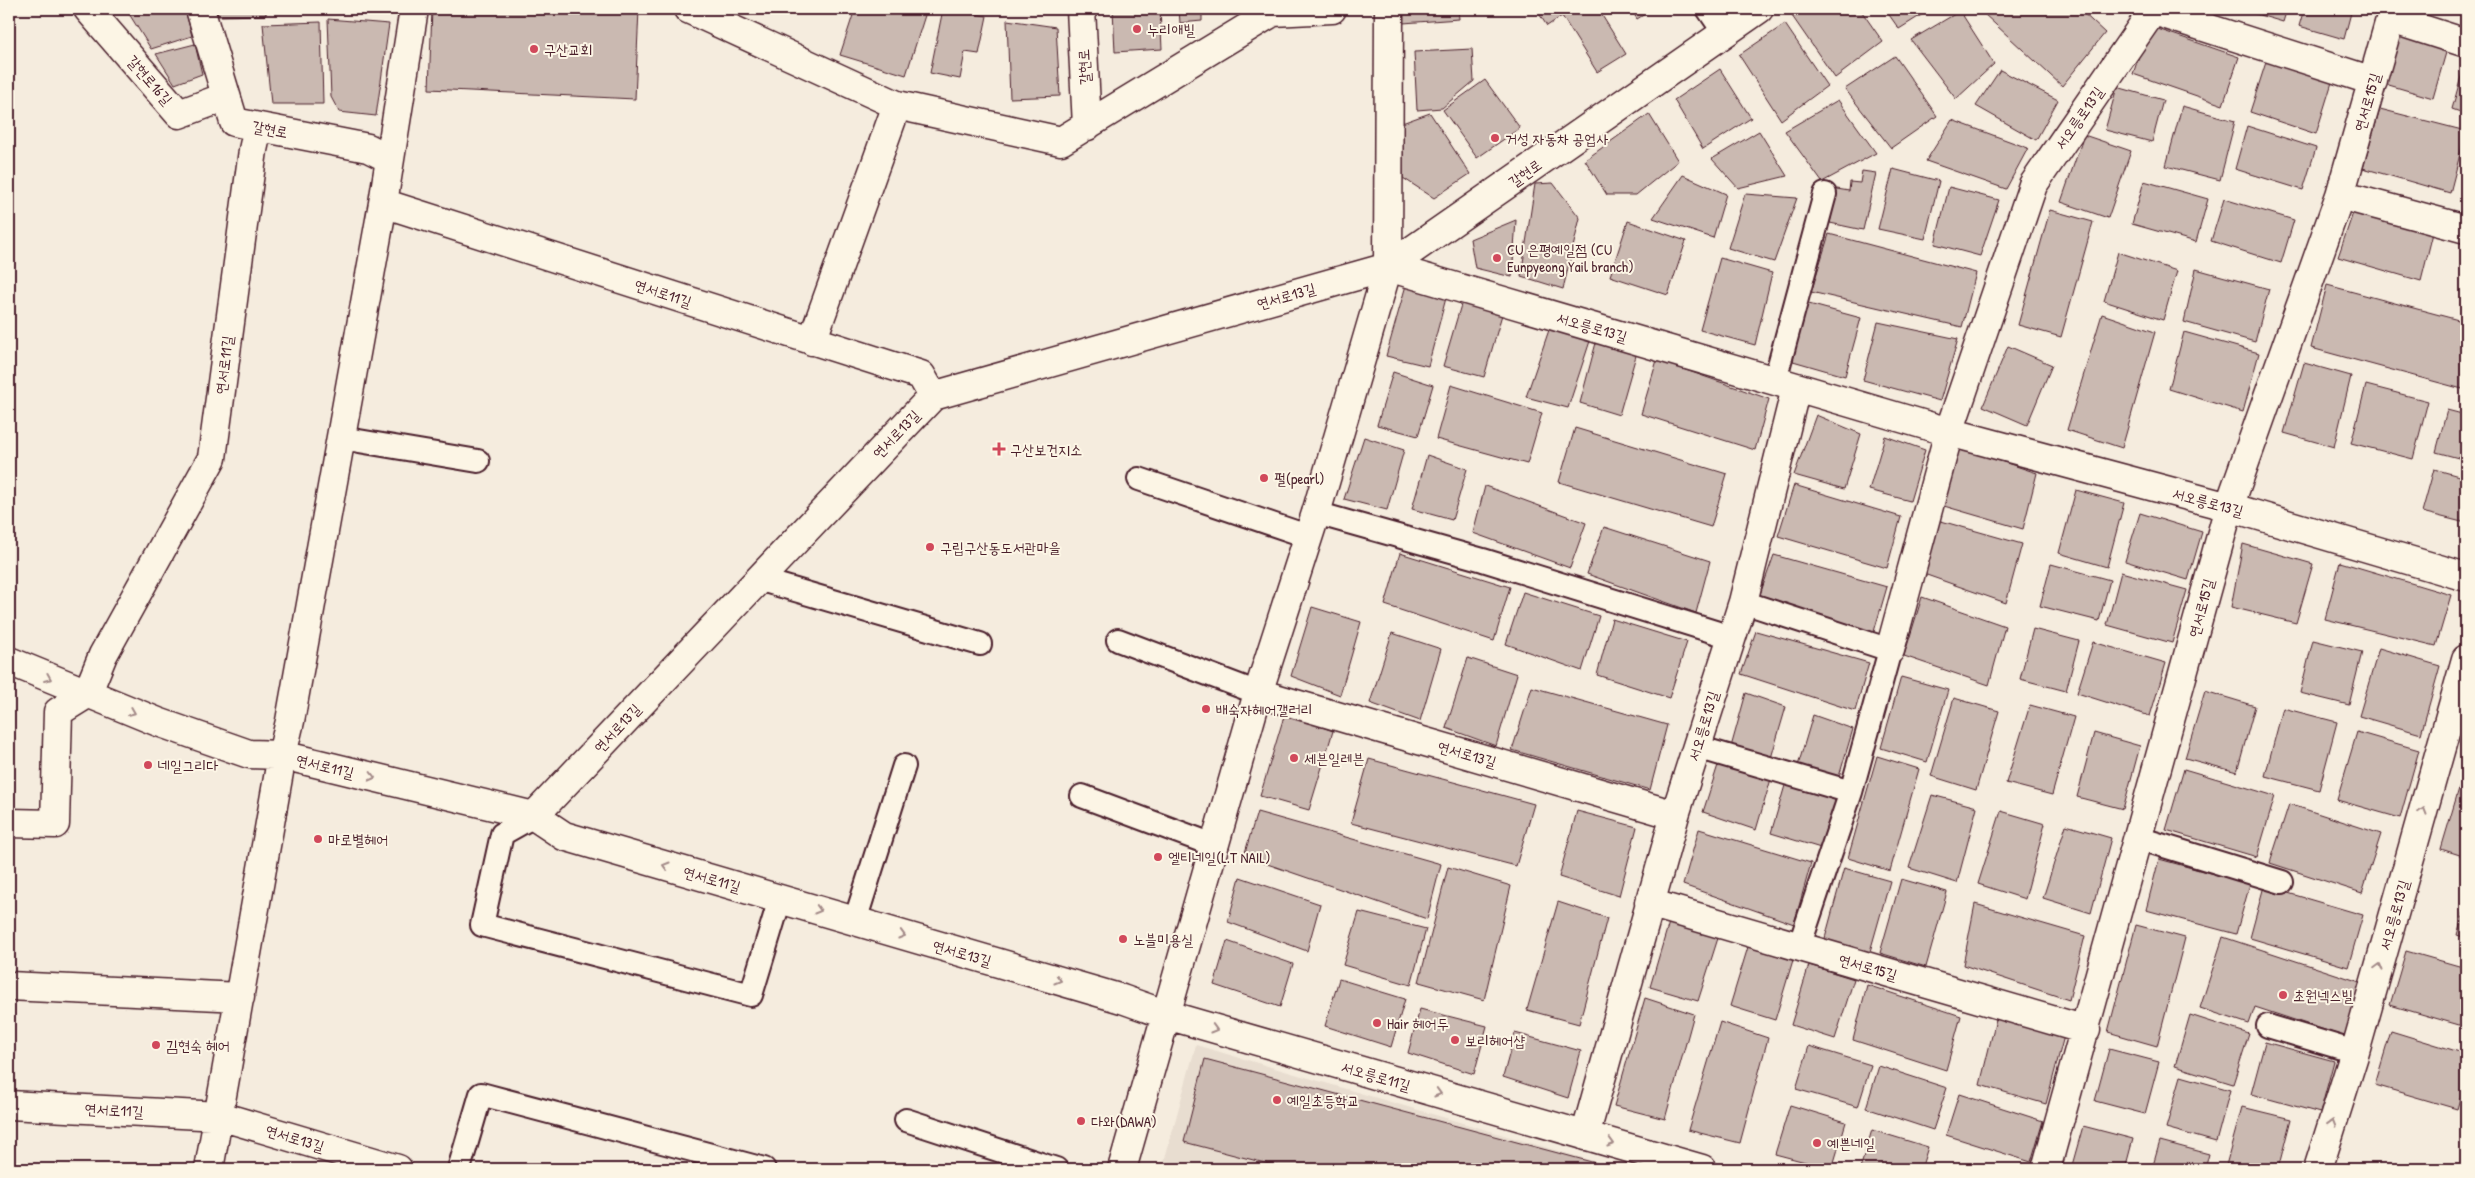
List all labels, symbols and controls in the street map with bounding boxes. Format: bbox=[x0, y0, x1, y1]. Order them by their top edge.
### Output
place label: 누리애빌 bbox=[1147, 19, 1195, 40]
marker: 누리애빌 bbox=[1131, 23, 1143, 35]
place label: 구산교회 bbox=[544, 39, 592, 60]
marker: 구산교회 bbox=[528, 43, 540, 55]
street label: 갈현로 bbox=[1073, 48, 1095, 86]
street label: 갈현로16길 bbox=[122, 51, 178, 109]
street label: 연서로15길 bbox=[2349, 70, 2385, 134]
street label: 서오릉로13길 bbox=[2050, 82, 2108, 154]
street label: 갈현로 bbox=[250, 115, 290, 143]
place label: 거성 자동차 공업사 bbox=[1505, 128, 1608, 149]
marker: 거성 자동차 공업사 bbox=[1489, 132, 1501, 144]
street label: 갈현로 bbox=[1504, 154, 1546, 192]
place label: CU 은평예일점 (CU Eunpyeong Yail branch) bbox=[1507, 239, 1634, 277]
marker: CU 은평예일점 (CU Eunpyeong Yail branch) bbox=[1491, 252, 1503, 264]
street label: 연서로11길 bbox=[632, 274, 694, 312]
street label: 연서로13길 bbox=[1254, 278, 1318, 314]
street label: 서오릉로13길 bbox=[1554, 307, 1630, 347]
street label: 연서로11길 bbox=[210, 334, 238, 396]
street label: 연서로13길 bbox=[867, 405, 925, 463]
place label: 구산보건지소 bbox=[1010, 439, 1082, 460]
marker: 구산보건지소 bbox=[992, 442, 1006, 456]
place label: 펄(pearl) bbox=[1274, 468, 1325, 489]
marker: 펄(pearl) bbox=[1258, 472, 1270, 484]
street label: 서오릉로13길 bbox=[2170, 482, 2246, 522]
place label: 구립구산동도서관마을 bbox=[940, 537, 1061, 558]
marker: 구립구산동도서관마을 bbox=[924, 541, 936, 553]
street label: 연서로15길 bbox=[2183, 576, 2219, 640]
one-way arrow bbox=[43, 671, 52, 682]
street label: 서오릉로13길 bbox=[1682, 688, 1724, 764]
street label: 연서로13길 bbox=[589, 699, 645, 757]
place label: 배숙자헤어갤러리 bbox=[1216, 699, 1313, 720]
marker: 배숙자헤어갤러리 bbox=[1200, 703, 1212, 715]
one-way arrow bbox=[127, 706, 136, 716]
street label: 연서로13길 bbox=[1435, 736, 1499, 772]
place label: 세븐일레븐 bbox=[1304, 748, 1364, 769]
street label: 연서로11길 bbox=[294, 749, 356, 783]
marker: 세븐일레븐 bbox=[1288, 752, 1300, 764]
place label: 네일그리다 bbox=[158, 755, 218, 776]
marker: 네일그리다 bbox=[142, 759, 154, 771]
one-way arrow bbox=[368, 771, 377, 782]
one-way arrow bbox=[2418, 807, 2428, 815]
place label: 마로별헤어 bbox=[328, 829, 388, 850]
marker: 마로별헤어 bbox=[312, 833, 324, 845]
place label: 엘티네일(L.T NAIL) bbox=[1168, 847, 1270, 868]
marker: 엘티네일(L.T NAIL) bbox=[1152, 851, 1164, 863]
street label: 연서로11길 bbox=[681, 861, 743, 897]
one-way arrow bbox=[663, 862, 671, 872]
street label: 서오릉로13길 bbox=[2374, 877, 2414, 953]
one-way arrow bbox=[813, 905, 821, 915]
one-way arrow bbox=[897, 929, 905, 939]
place label: 노블미용실 bbox=[1133, 929, 1193, 950]
marker: 노블미용실 bbox=[1117, 933, 1129, 945]
street label: 연서로13길 bbox=[930, 935, 994, 971]
street label: 연서로15길 bbox=[1836, 949, 1900, 985]
one-way arrow bbox=[2373, 963, 2383, 972]
one-way arrow bbox=[1053, 975, 1061, 985]
place label: 초원넥스빌 bbox=[2293, 985, 2353, 1006]
marker: 초원넥스빌 bbox=[2277, 989, 2289, 1001]
place label: Hair 헤어두 bbox=[1387, 1013, 1449, 1034]
marker: Hair 헤어두 bbox=[1371, 1017, 1383, 1029]
one-way arrow bbox=[1210, 1023, 1218, 1033]
place label: 보리헤어샵 bbox=[1465, 1030, 1525, 1051]
marker: 보리헤어샵 bbox=[1449, 1034, 1461, 1046]
place label: 김현숙 헤어 bbox=[166, 1035, 230, 1056]
marker: 김현숙 헤어 bbox=[150, 1039, 162, 1051]
street label: 서오릉로11길 bbox=[1339, 1056, 1413, 1096]
one-way arrow bbox=[1433, 1088, 1441, 1098]
place label: 예일초등학교 bbox=[1287, 1090, 1359, 1111]
marker: 예일초등학교 bbox=[1271, 1094, 1283, 1106]
street label: 연서로11길 bbox=[84, 1098, 144, 1122]
place label: 다와(DAWA) bbox=[1091, 1111, 1157, 1132]
marker: 다와(DAWA) bbox=[1075, 1115, 1087, 1127]
street label: 연서로13길 bbox=[263, 1119, 327, 1157]
one-way arrow bbox=[2327, 1119, 2337, 1127]
place label: 예쁜네일 bbox=[1827, 1133, 1875, 1154]
marker: 예쁜네일 bbox=[1811, 1137, 1823, 1149]
one-way arrow bbox=[1606, 1138, 1614, 1148]

